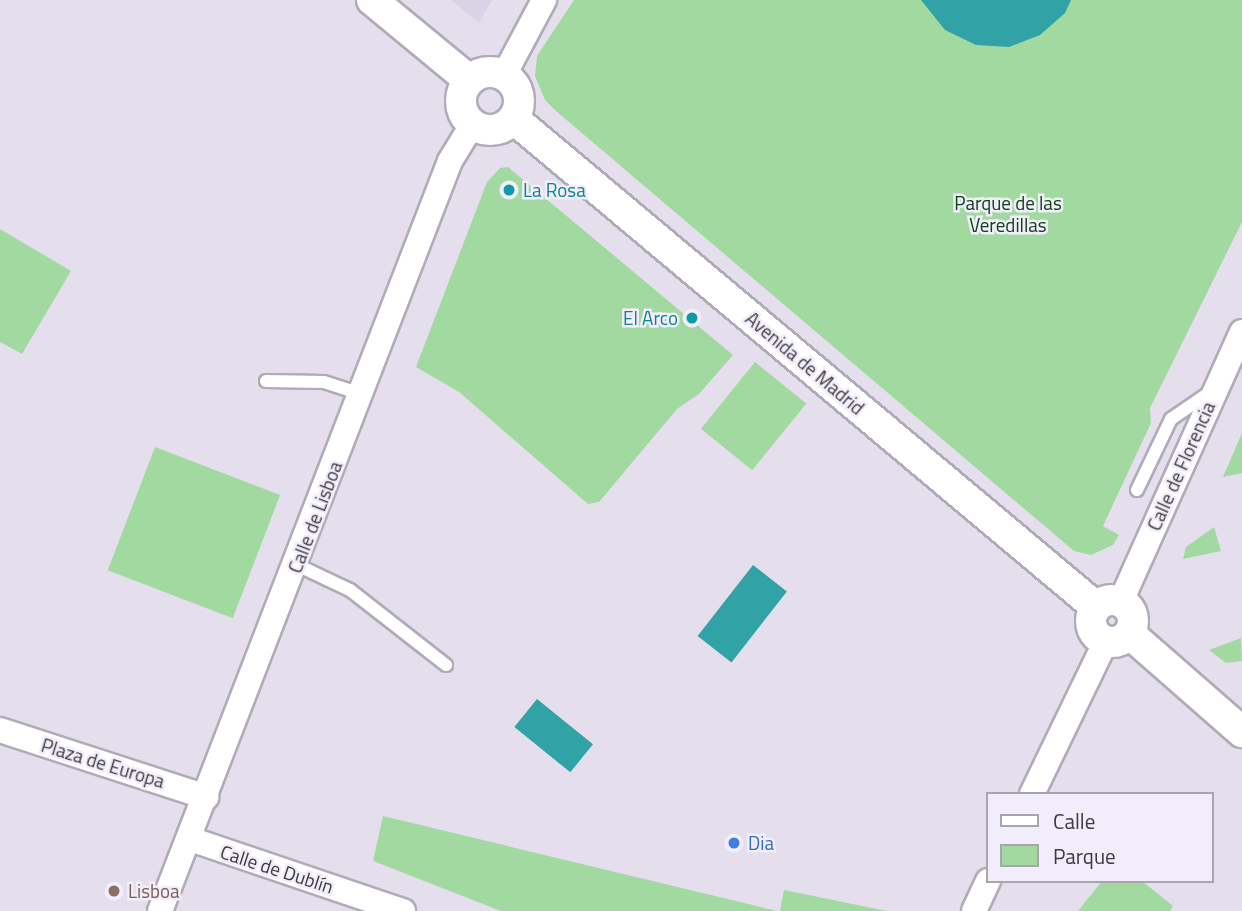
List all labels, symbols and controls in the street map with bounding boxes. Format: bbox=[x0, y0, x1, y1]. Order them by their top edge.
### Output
place label: La Rosa bbox=[523, 179, 586, 201]
marker: La Rosa bbox=[501, 182, 517, 198]
park label: Parque de las Veredillas bbox=[954, 192, 1062, 236]
place label: El Arco bbox=[623, 307, 678, 329]
street label: Avenida de Madrid bbox=[741, 307, 869, 419]
marker: El Arco bbox=[684, 310, 700, 326]
street label: Calle de Florencia bbox=[1142, 398, 1220, 534]
street label: Calle de Lisboa bbox=[283, 458, 347, 576]
street label: Plaza de Europa bbox=[39, 733, 167, 793]
legend bbox=[986, 792, 1214, 883]
text: Calle bbox=[1053, 805, 1095, 837]
place label: Dia bbox=[748, 832, 774, 854]
marker: Dia bbox=[726, 835, 742, 851]
street label: Calle de Dublín bbox=[218, 840, 336, 898]
text: Parque bbox=[1053, 840, 1116, 872]
place label: Lisboa bbox=[128, 880, 180, 902]
marker: Lisboa bbox=[106, 883, 122, 899]

